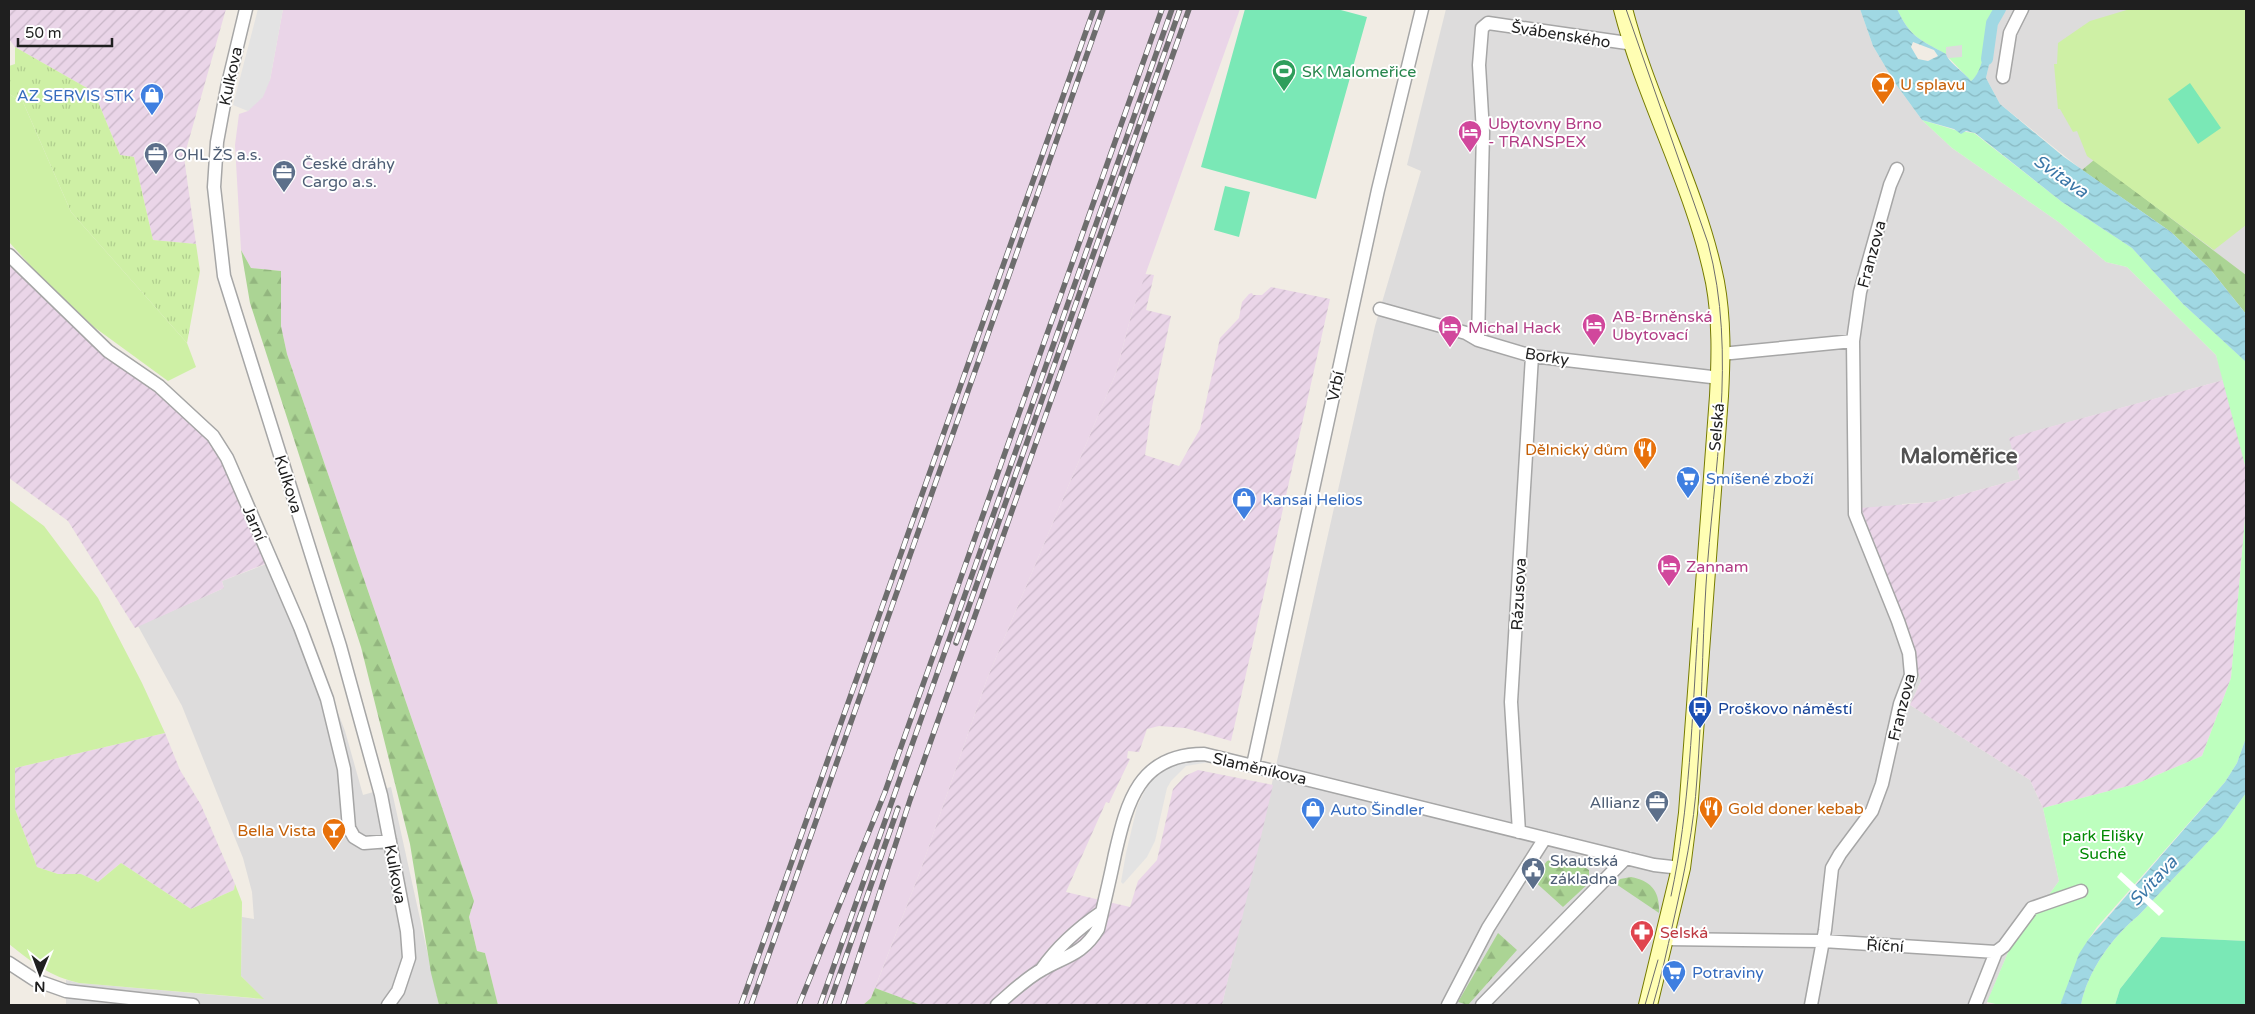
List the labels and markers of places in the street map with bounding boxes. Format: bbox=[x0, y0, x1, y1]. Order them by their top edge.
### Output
sports icon: SK Malomeřice bbox=[1271, 58, 1297, 92]
place label: SK Malomeřice bbox=[1302, 62, 1416, 82]
bar icon: U splavu bbox=[1870, 71, 1896, 105]
place label: U splavu bbox=[1900, 75, 1965, 95]
shop icon: AZ SERVIS STK bbox=[139, 82, 165, 116]
place label: AZ SERVIS STK bbox=[17, 86, 134, 106]
place label: Ubytovny Brno - TRANSPEX bbox=[1488, 114, 1602, 152]
hotel icon: Ubytovny Brno - TRANSPEX bbox=[1457, 119, 1483, 153]
office icon: OHL ŽS a.s. bbox=[143, 141, 169, 175]
place label: OHL ŽS a.s. bbox=[174, 145, 262, 165]
place label: České dráhy Cargo a.s. bbox=[302, 154, 395, 192]
office icon: České dráhy Cargo a.s. bbox=[271, 159, 297, 193]
place label: AB-Brněnská Ubytovací bbox=[1612, 307, 1712, 345]
hotel icon: AB-Brněnská Ubytovací bbox=[1581, 312, 1607, 346]
hotel icon: Michal Hack bbox=[1437, 314, 1463, 348]
place label: Michal Hack bbox=[1468, 318, 1561, 338]
restaurant icon: Dělnický dům bbox=[1632, 436, 1658, 470]
place label: Dělnický dům bbox=[1525, 440, 1628, 460]
supermarket icon: Smíšené zboží bbox=[1675, 465, 1701, 499]
place label: Smíšené zboží bbox=[1706, 469, 1814, 489]
shop icon: Kansai Helios bbox=[1231, 486, 1257, 520]
place label: Kansai Helios bbox=[1262, 490, 1363, 510]
hotel icon: Zannam bbox=[1656, 553, 1682, 587]
place label: Zannam bbox=[1686, 557, 1748, 577]
bus stop icon: Proškovo náměstí bbox=[1687, 695, 1713, 729]
place label: Proškovo náměstí bbox=[1718, 699, 1853, 719]
office icon: Allianz bbox=[1644, 789, 1670, 823]
place label: Allianz bbox=[1590, 793, 1640, 813]
restaurant icon: Gold doner kebab bbox=[1698, 795, 1724, 829]
shop icon: Auto Šindler bbox=[1300, 796, 1326, 830]
place label: Gold doner kebab bbox=[1728, 799, 1864, 819]
place label: Auto Šindler bbox=[1330, 800, 1425, 820]
bar icon: Bella Vista bbox=[321, 817, 347, 851]
place label: Bella Vista bbox=[237, 821, 316, 841]
place label: Skautská základna bbox=[1550, 851, 1618, 889]
public building icon: Skautská základna bbox=[1520, 856, 1546, 890]
pharmacy icon: Selská bbox=[1629, 919, 1655, 953]
place label: Selská bbox=[1660, 923, 1708, 943]
supermarket icon: Potraviny bbox=[1661, 959, 1687, 993]
place label: Potraviny bbox=[1692, 963, 1764, 983]

